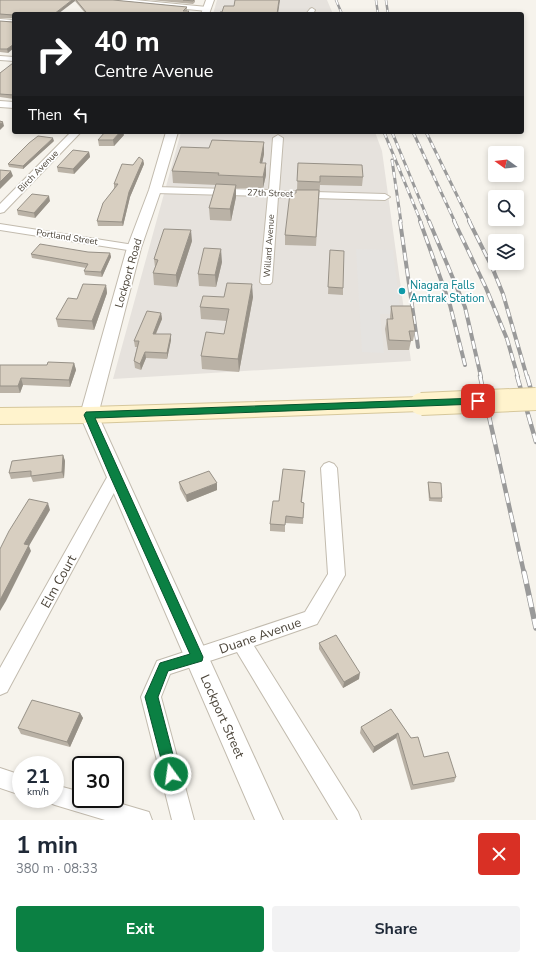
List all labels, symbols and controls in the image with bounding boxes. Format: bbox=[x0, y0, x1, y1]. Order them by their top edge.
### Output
text: 40 m bbox=[94, 23, 160, 61]
icon: right bbox=[28, 28, 80, 80]
text: Centre Avenue bbox=[94, 59, 213, 83]
icon: left bbox=[70, 104, 92, 126]
text: Then bbox=[28, 105, 62, 125]
north arrow bbox=[488, 146, 524, 182]
map controls bbox=[488, 146, 524, 270]
street label: Birch Avenue bbox=[15, 147, 61, 194]
street label: 27th Street bbox=[247, 186, 294, 200]
button: search bbox=[488, 190, 524, 226]
street label: Willard Avenue bbox=[261, 214, 277, 278]
street label: Portland Street bbox=[36, 226, 99, 248]
button: layers bbox=[488, 234, 524, 270]
street label: Lockport Road bbox=[111, 237, 146, 310]
place label: Niagara Falls Amtrak Station bbox=[410, 278, 485, 306]
marker: Niagara Falls Amtrak Station bbox=[397, 286, 407, 296]
pin bbox=[461, 384, 495, 418]
icon: arrive bbox=[467, 390, 489, 412]
street label: Elm Court bbox=[37, 551, 81, 611]
street label: Duane Avenue bbox=[217, 613, 304, 658]
street label: Lockport Street bbox=[196, 672, 249, 762]
position arrow bbox=[150, 753, 192, 795]
speed limit sign: 30 bbox=[72, 756, 124, 808]
text: 21 bbox=[26, 763, 50, 790]
text: km/h bbox=[27, 785, 49, 799]
text: 1 min bbox=[16, 829, 78, 861]
button: close bbox=[478, 833, 520, 875]
text: 380 m · 08:33 bbox=[16, 860, 98, 878]
button: Exit bbox=[16, 906, 264, 952]
button: Share bbox=[272, 906, 520, 952]

